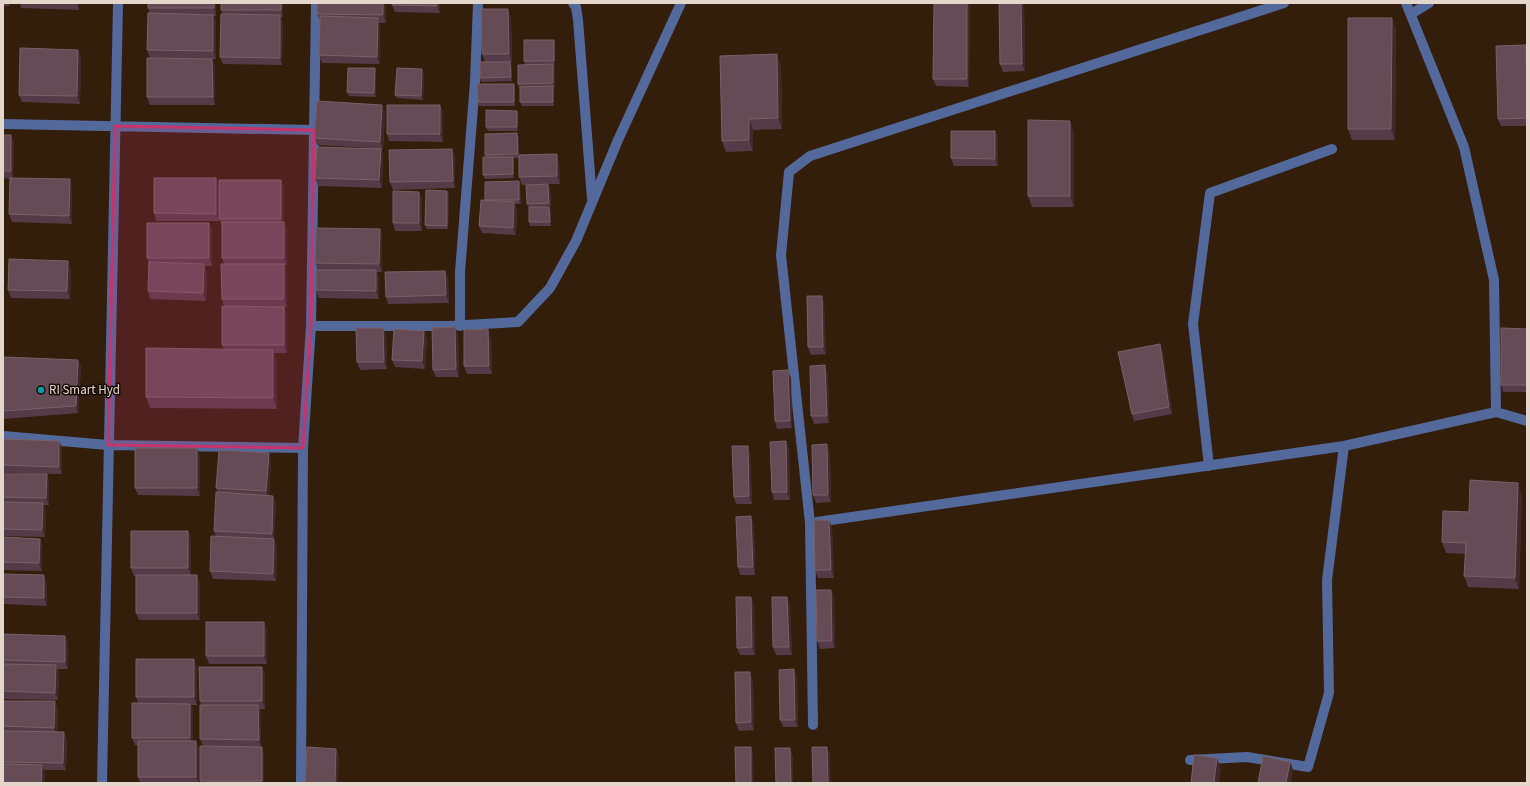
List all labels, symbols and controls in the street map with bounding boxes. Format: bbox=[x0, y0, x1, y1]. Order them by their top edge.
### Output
place label: RI Smart Hyd bbox=[49, 381, 120, 399]
marker: RI Smart Hyd bbox=[36, 385, 46, 395]

